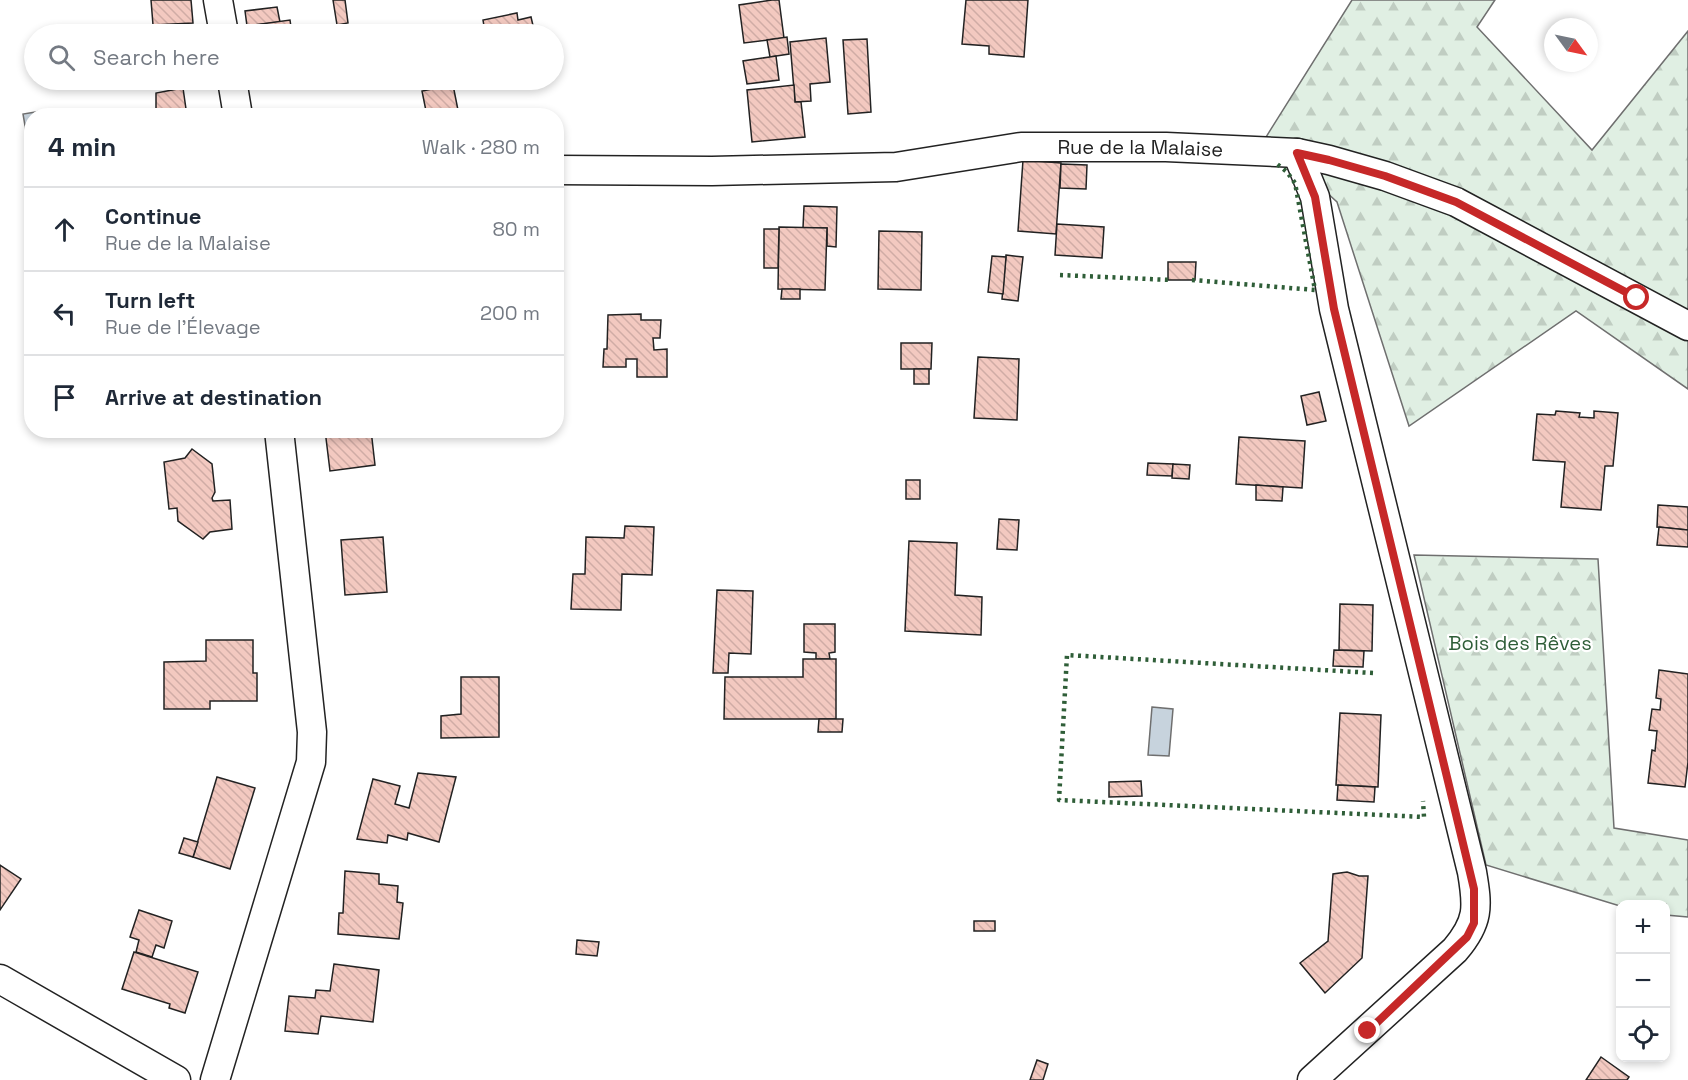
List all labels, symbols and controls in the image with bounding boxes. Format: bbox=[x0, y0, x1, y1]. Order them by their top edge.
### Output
north arrow bbox=[1544, 18, 1598, 72]
search box bbox=[24, 24, 564, 90]
icon: search bbox=[45, 41, 78, 74]
text: Search here bbox=[93, 43, 220, 71]
text: 4 min bbox=[48, 130, 116, 164]
text: Walk · 280 m bbox=[422, 134, 540, 160]
street label: Rue de la Malaise bbox=[1057, 134, 1224, 163]
text: Continue bbox=[105, 202, 201, 230]
icon: ahead bbox=[48, 213, 81, 246]
text: 80 m bbox=[492, 216, 540, 242]
text: Rue de la Malaise bbox=[105, 230, 271, 256]
route start bbox=[1623, 284, 1649, 310]
text: Turn left bbox=[105, 286, 195, 314]
icon: left bbox=[48, 297, 81, 330]
text: 200 m bbox=[480, 300, 540, 326]
text: Rue de l'Élevage bbox=[105, 314, 261, 340]
icon: arrive bbox=[48, 381, 81, 414]
text: Arrive at destination bbox=[105, 383, 322, 411]
park label: Bois des Rêves bbox=[1448, 630, 1592, 656]
map controls bbox=[1616, 900, 1670, 1062]
button: + bbox=[1616, 900, 1670, 954]
button: − bbox=[1616, 954, 1670, 1008]
button: locate bbox=[1616, 1008, 1670, 1062]
route end bbox=[1354, 1017, 1380, 1043]

